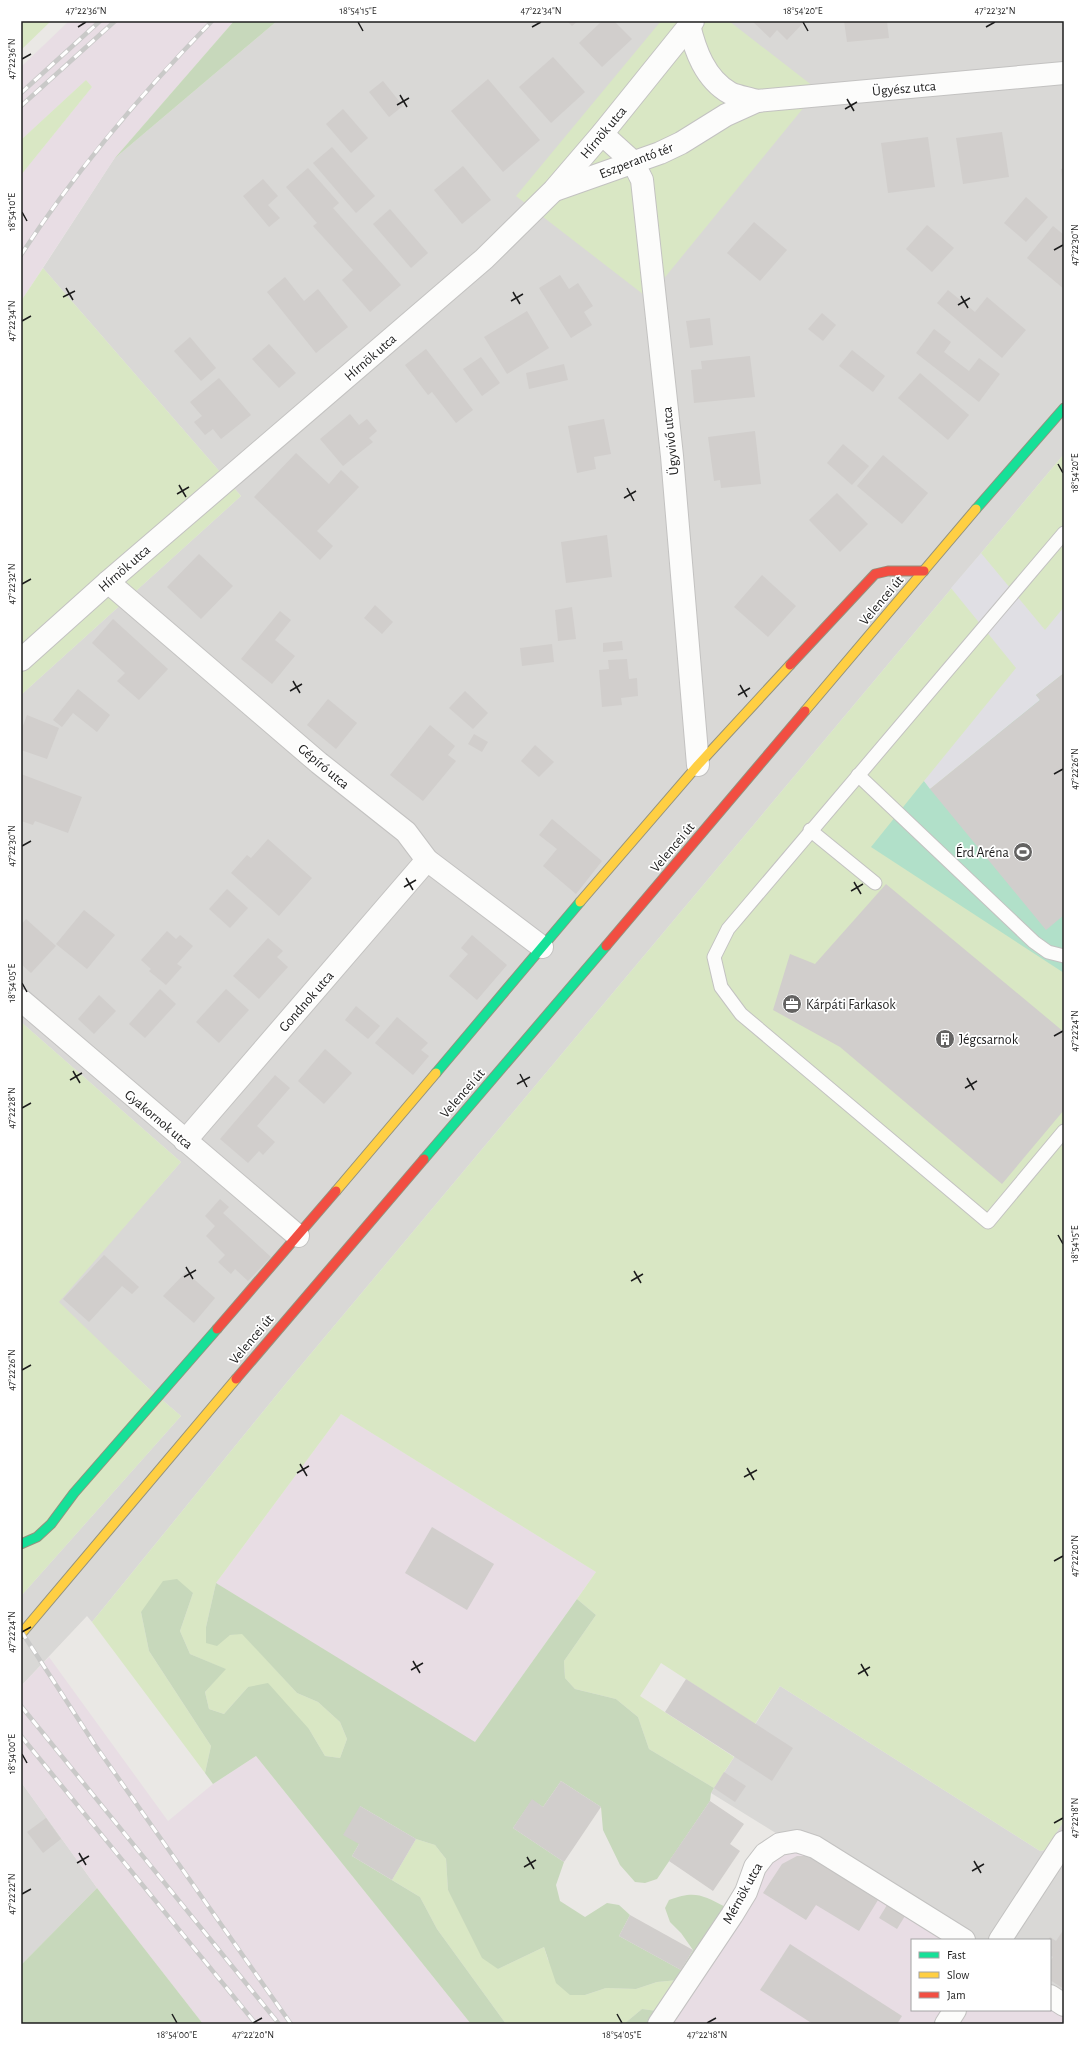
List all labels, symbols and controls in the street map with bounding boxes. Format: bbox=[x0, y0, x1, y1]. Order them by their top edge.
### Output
text: 47°22'36"N bbox=[65, 6, 107, 16]
text: 18°54'15"E bbox=[340, 6, 377, 16]
text: 47°22'34"N bbox=[520, 6, 562, 16]
text: 18°54'20"E bbox=[783, 6, 823, 16]
text: 47°22'32"N bbox=[975, 6, 1015, 16]
text: 47°22'36"N bbox=[7, 38, 17, 80]
street label: Ügyész utca bbox=[871, 76, 937, 99]
street label: Hírnök utca bbox=[578, 103, 630, 161]
street label: Eszperantó tér bbox=[597, 140, 676, 181]
text: 18°54'10"E bbox=[7, 193, 17, 231]
text: 47°22'30"N bbox=[1070, 224, 1080, 266]
text: 47°22'34"N bbox=[7, 300, 17, 342]
street label: Hírnök utca bbox=[342, 331, 400, 384]
street label: Ügyvivő utca bbox=[657, 405, 682, 476]
text: 18°54'20"E bbox=[1070, 453, 1080, 493]
street label: Hírnök utca bbox=[96, 542, 154, 595]
text: 47°22'32"N bbox=[7, 564, 17, 604]
street label: Velencei út bbox=[857, 573, 907, 628]
street label: Gépíró utca bbox=[295, 742, 352, 792]
text: 47°22'26"N bbox=[1070, 748, 1080, 790]
street label: Velencei út bbox=[648, 820, 698, 875]
text: 47°22'30"N bbox=[7, 825, 17, 867]
sports icon: Érd Aréna bbox=[1012, 841, 1034, 863]
place label: Érd Aréna bbox=[956, 843, 1010, 860]
text: 18°54'05"E bbox=[7, 963, 17, 1002]
street label: Gondnok utca bbox=[277, 968, 337, 1035]
office icon: Kárpáti Farkasok bbox=[781, 993, 803, 1015]
place label: Kárpáti Farkasok bbox=[806, 998, 896, 1012]
text: 47°22'24"N bbox=[1070, 1010, 1080, 1052]
building icon: Jégcsarnok bbox=[934, 1028, 956, 1050]
place label: Jégcsarnok bbox=[959, 1033, 1019, 1047]
street label: Velencei út bbox=[438, 1066, 488, 1121]
text: 47°22'28"N bbox=[7, 1087, 17, 1129]
street label: Gyakornok utca bbox=[122, 1088, 195, 1152]
text: 18°54'15"E bbox=[1070, 1225, 1080, 1263]
street label: Velencei út bbox=[227, 1312, 277, 1367]
text: 47°22'26"N bbox=[7, 1349, 17, 1391]
text: 47°22'20"N bbox=[1070, 1535, 1080, 1577]
text: 47°22'24"N bbox=[7, 1611, 17, 1653]
text: 18°54'00"E bbox=[7, 1734, 17, 1774]
text: 47°22'18"N bbox=[1070, 1798, 1080, 1838]
street label: Mérnök utca bbox=[720, 1860, 766, 1926]
text: 47°22'22"N bbox=[7, 1873, 17, 1915]
legend bbox=[911, 1939, 1051, 2011]
text: Fast bbox=[947, 1949, 966, 1961]
text: Slow bbox=[947, 1969, 969, 1981]
text: Jam bbox=[947, 1989, 966, 2001]
text: 18°54'00"E bbox=[157, 2030, 197, 2040]
text: 47°22'20"N bbox=[232, 2030, 274, 2040]
text: 18°54'05"E bbox=[603, 2030, 642, 2040]
text: 47°22'18"N bbox=[687, 2030, 727, 2040]

